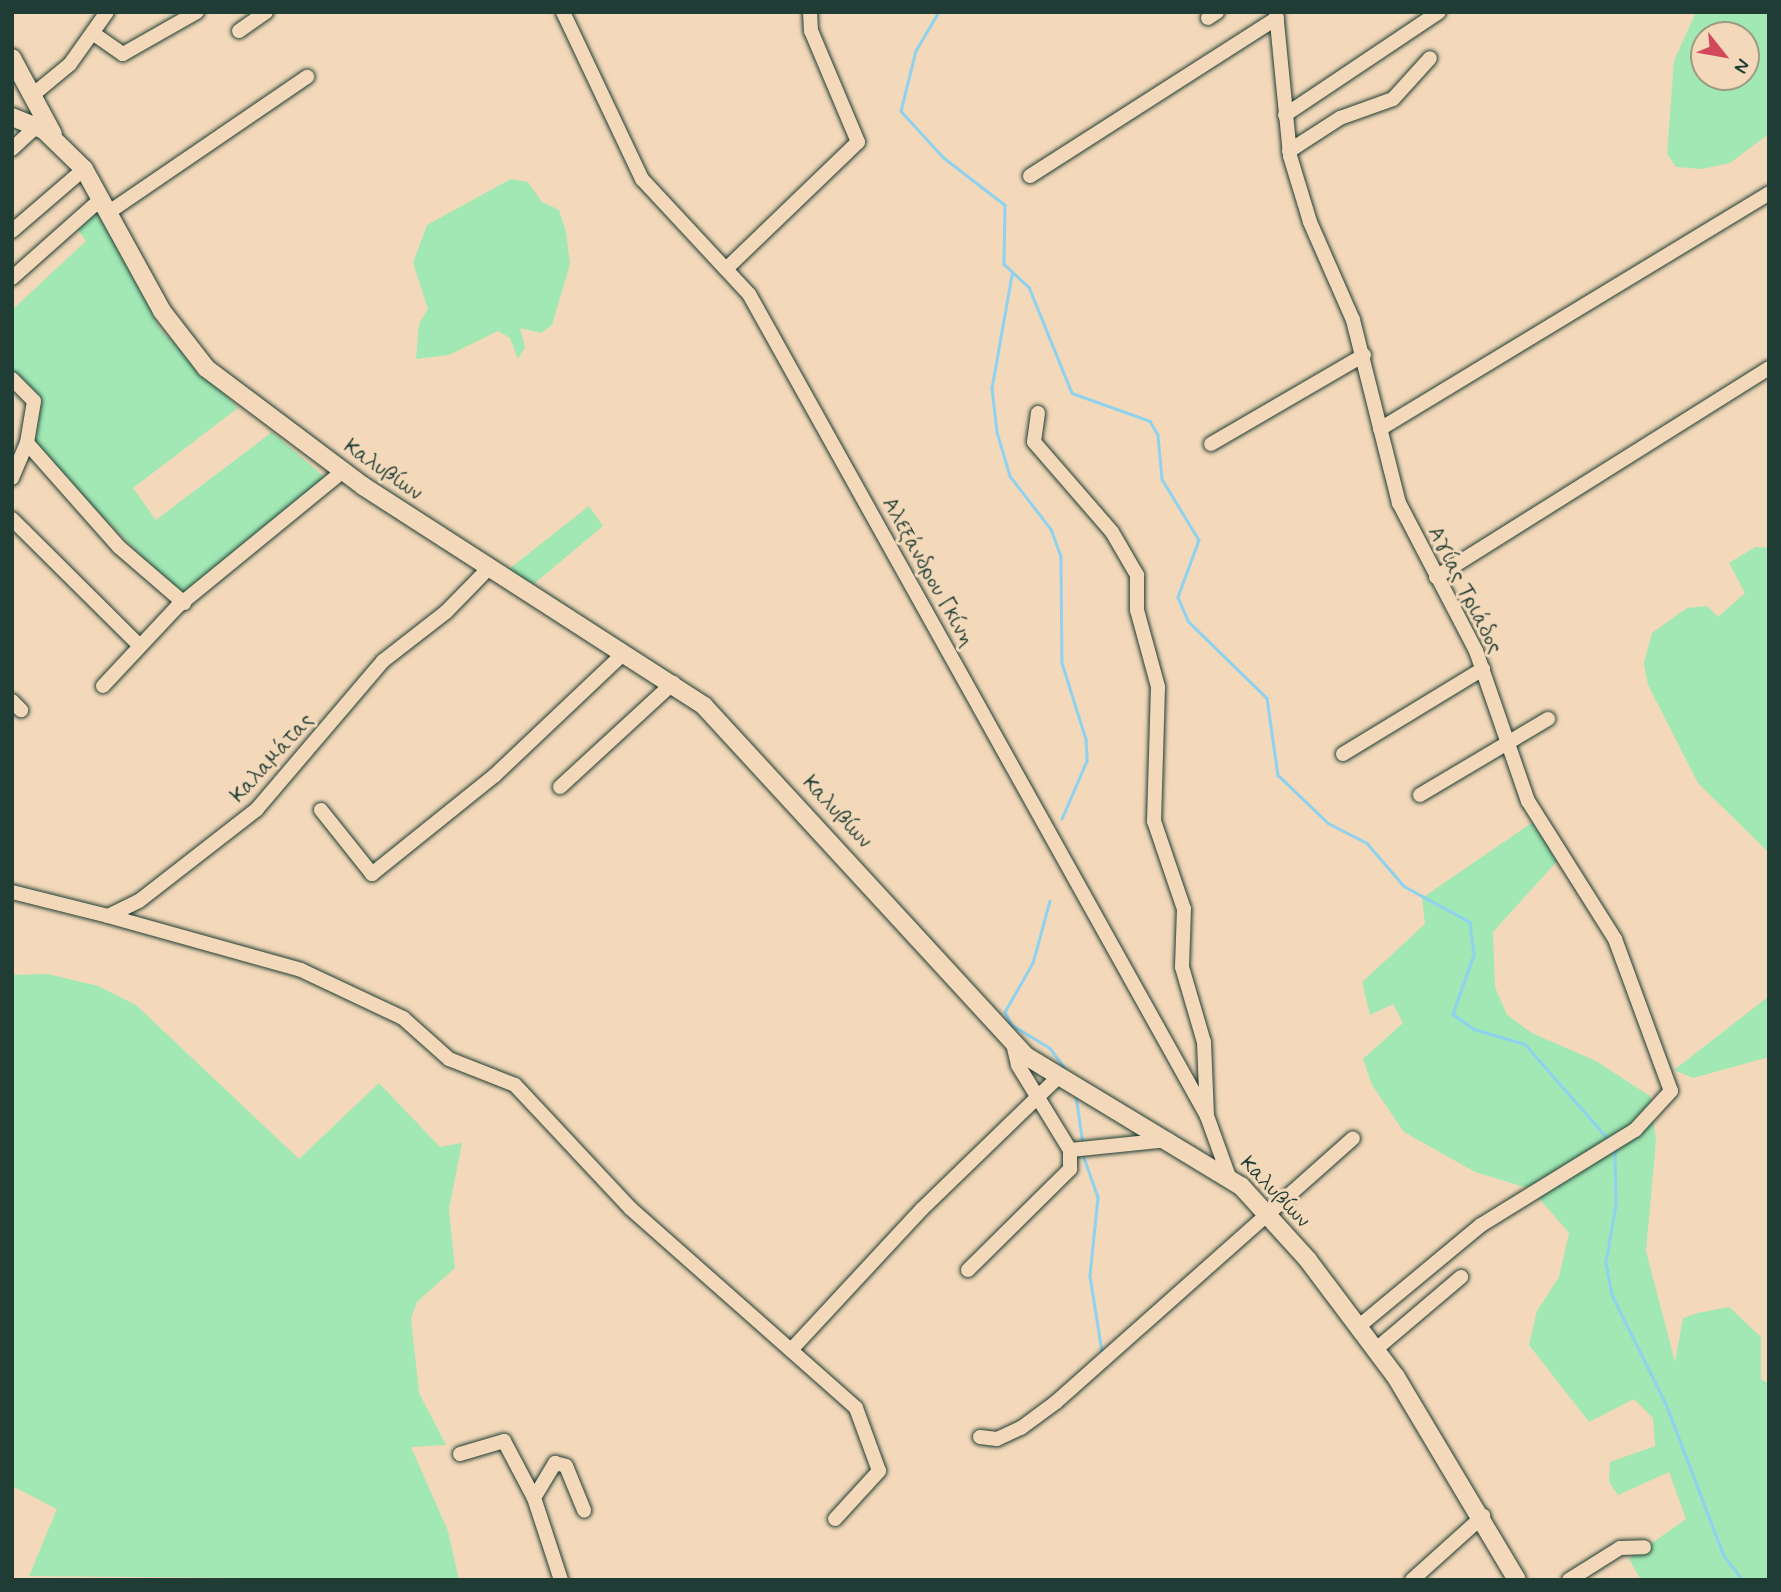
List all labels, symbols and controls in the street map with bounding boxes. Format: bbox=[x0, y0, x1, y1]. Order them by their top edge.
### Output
north arrow bbox=[1690, 21, 1760, 91]
text: N bbox=[1728, 54, 1756, 78]
street label: Καλυβίων bbox=[339, 434, 427, 506]
street label: Αλεξάνδρου Γκίνη bbox=[877, 493, 979, 651]
street label: Αγίας Τριάδος bbox=[1422, 522, 1508, 658]
street label: Καλαμάτας bbox=[225, 708, 319, 808]
street label: Καλυβίων bbox=[797, 771, 877, 853]
street label: Καλυβίων bbox=[1235, 1151, 1315, 1233]

